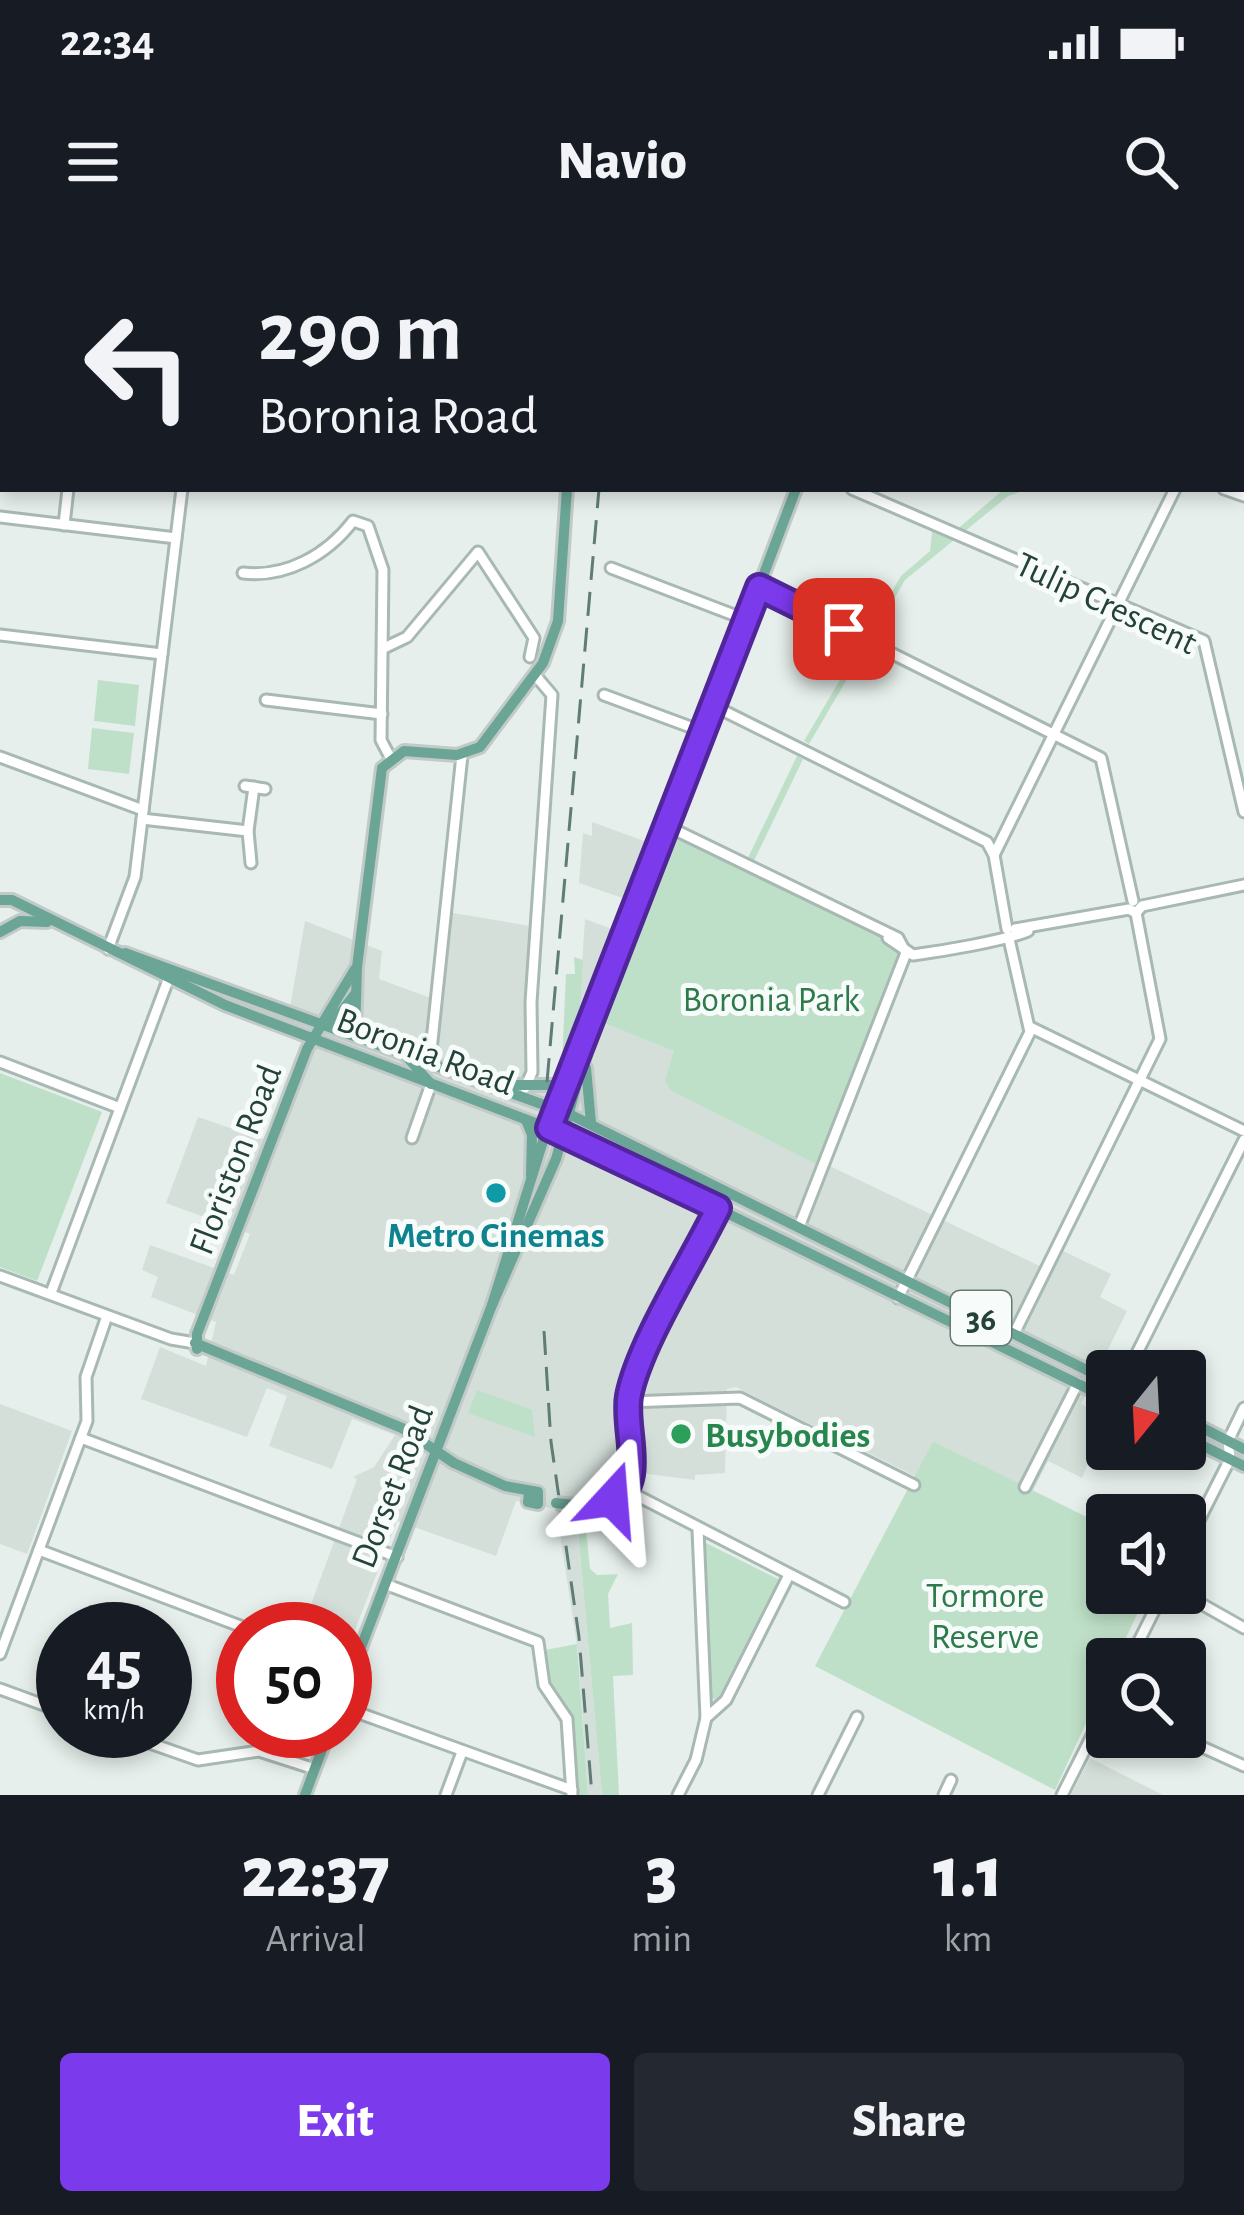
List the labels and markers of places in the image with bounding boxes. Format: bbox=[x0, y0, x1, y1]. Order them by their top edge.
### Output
pin bbox=[793, 578, 895, 680]
marker: Metro Cinemas bbox=[483, 1180, 509, 1206]
place label: Metro Cinemas bbox=[387, 1218, 605, 1254]
place label: Busybodies bbox=[705, 1418, 870, 1454]
marker: Busybodies bbox=[668, 1421, 694, 1447]

